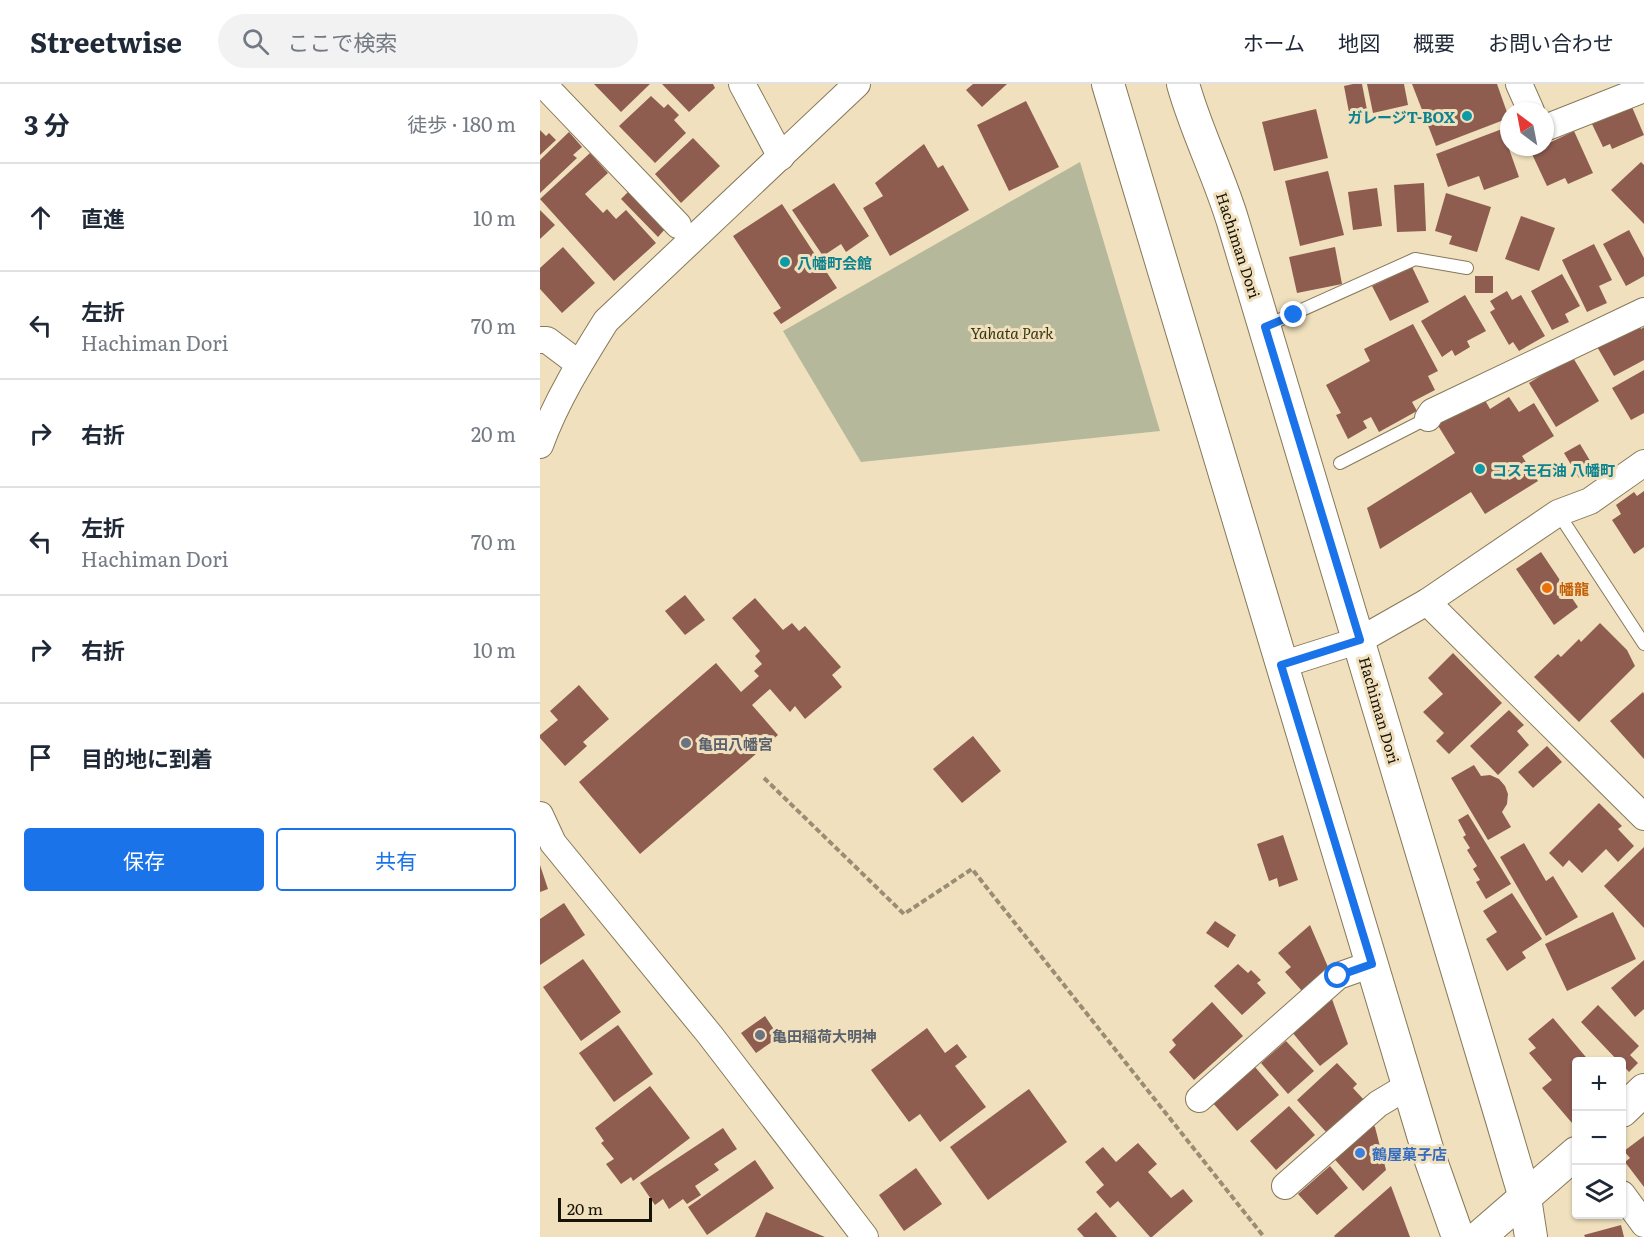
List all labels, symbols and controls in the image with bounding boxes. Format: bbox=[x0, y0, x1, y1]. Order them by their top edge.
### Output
search box bbox=[218, 14, 638, 68]
text: Streetwise bbox=[30, 20, 182, 62]
icon: search bbox=[239, 25, 272, 58]
text: ここで検索 bbox=[287, 25, 397, 58]
text: ホーム bbox=[1243, 26, 1305, 57]
text: 地図 bbox=[1338, 26, 1380, 57]
text: 概要 bbox=[1413, 26, 1455, 57]
text: お問い合わせ bbox=[1488, 26, 1614, 57]
north arrow bbox=[1500, 102, 1554, 156]
text: 3 分 bbox=[24, 104, 70, 143]
place label: ガレージT-BOX bbox=[1347, 105, 1456, 128]
text: 徒歩 · 180 m bbox=[407, 108, 516, 138]
marker: ガレージT-BOX bbox=[1460, 109, 1474, 123]
street label: Hachiman Dori bbox=[1211, 189, 1267, 301]
icon: ahead bbox=[24, 201, 57, 234]
text: 直進 bbox=[81, 201, 125, 234]
text: 10 m bbox=[473, 202, 516, 232]
place label: 八幡町会館 bbox=[797, 251, 872, 274]
marker: 八幡町会館 bbox=[778, 255, 792, 269]
text: 左折 bbox=[81, 294, 125, 327]
route end bbox=[1280, 301, 1306, 327]
icon: left bbox=[24, 309, 57, 342]
text: 70 m bbox=[471, 310, 516, 340]
park label: Yahata Park bbox=[970, 321, 1054, 344]
text: Hachiman Dori bbox=[81, 327, 228, 357]
icon: right bbox=[24, 417, 57, 450]
text: 右折 bbox=[81, 417, 125, 450]
text: 20 m bbox=[471, 418, 516, 448]
place label: コスモ石油 八幡町 bbox=[1492, 458, 1615, 481]
marker: コスモ石油 八幡町 bbox=[1473, 462, 1487, 476]
text: 左折 bbox=[81, 510, 125, 543]
icon: left bbox=[24, 525, 57, 558]
text: 70 m bbox=[471, 526, 516, 556]
text: Hachiman Dori bbox=[81, 543, 228, 573]
place label: 幡龍 bbox=[1559, 577, 1589, 600]
marker: 幡龍 bbox=[1540, 581, 1554, 595]
icon: right bbox=[24, 633, 57, 666]
text: 右折 bbox=[81, 633, 125, 666]
text: 10 m bbox=[473, 634, 516, 664]
street label: Hachiman Dori bbox=[1354, 654, 1406, 766]
place label: 亀田八幡宮 bbox=[698, 732, 773, 755]
marker: 亀田八幡宮 bbox=[679, 736, 693, 750]
icon: arrive bbox=[24, 741, 57, 774]
text: 目的地に到着 bbox=[81, 741, 213, 774]
button: 保存 bbox=[24, 828, 264, 891]
button: 共有 bbox=[276, 828, 516, 891]
route start bbox=[1324, 962, 1350, 988]
place label: 亀田稲荷大明神 bbox=[772, 1024, 877, 1047]
marker: 亀田稲荷大明神 bbox=[753, 1028, 767, 1042]
map controls bbox=[1572, 1057, 1626, 1219]
button: + bbox=[1572, 1057, 1626, 1111]
button: − bbox=[1572, 1111, 1626, 1165]
place label: 鶴屋菓子店 bbox=[1372, 1142, 1447, 1165]
marker: 鶴屋菓子店 bbox=[1353, 1146, 1367, 1160]
button: layers bbox=[1572, 1165, 1626, 1219]
scale bar bbox=[558, 1195, 652, 1222]
text: 20 m bbox=[567, 1196, 603, 1220]

